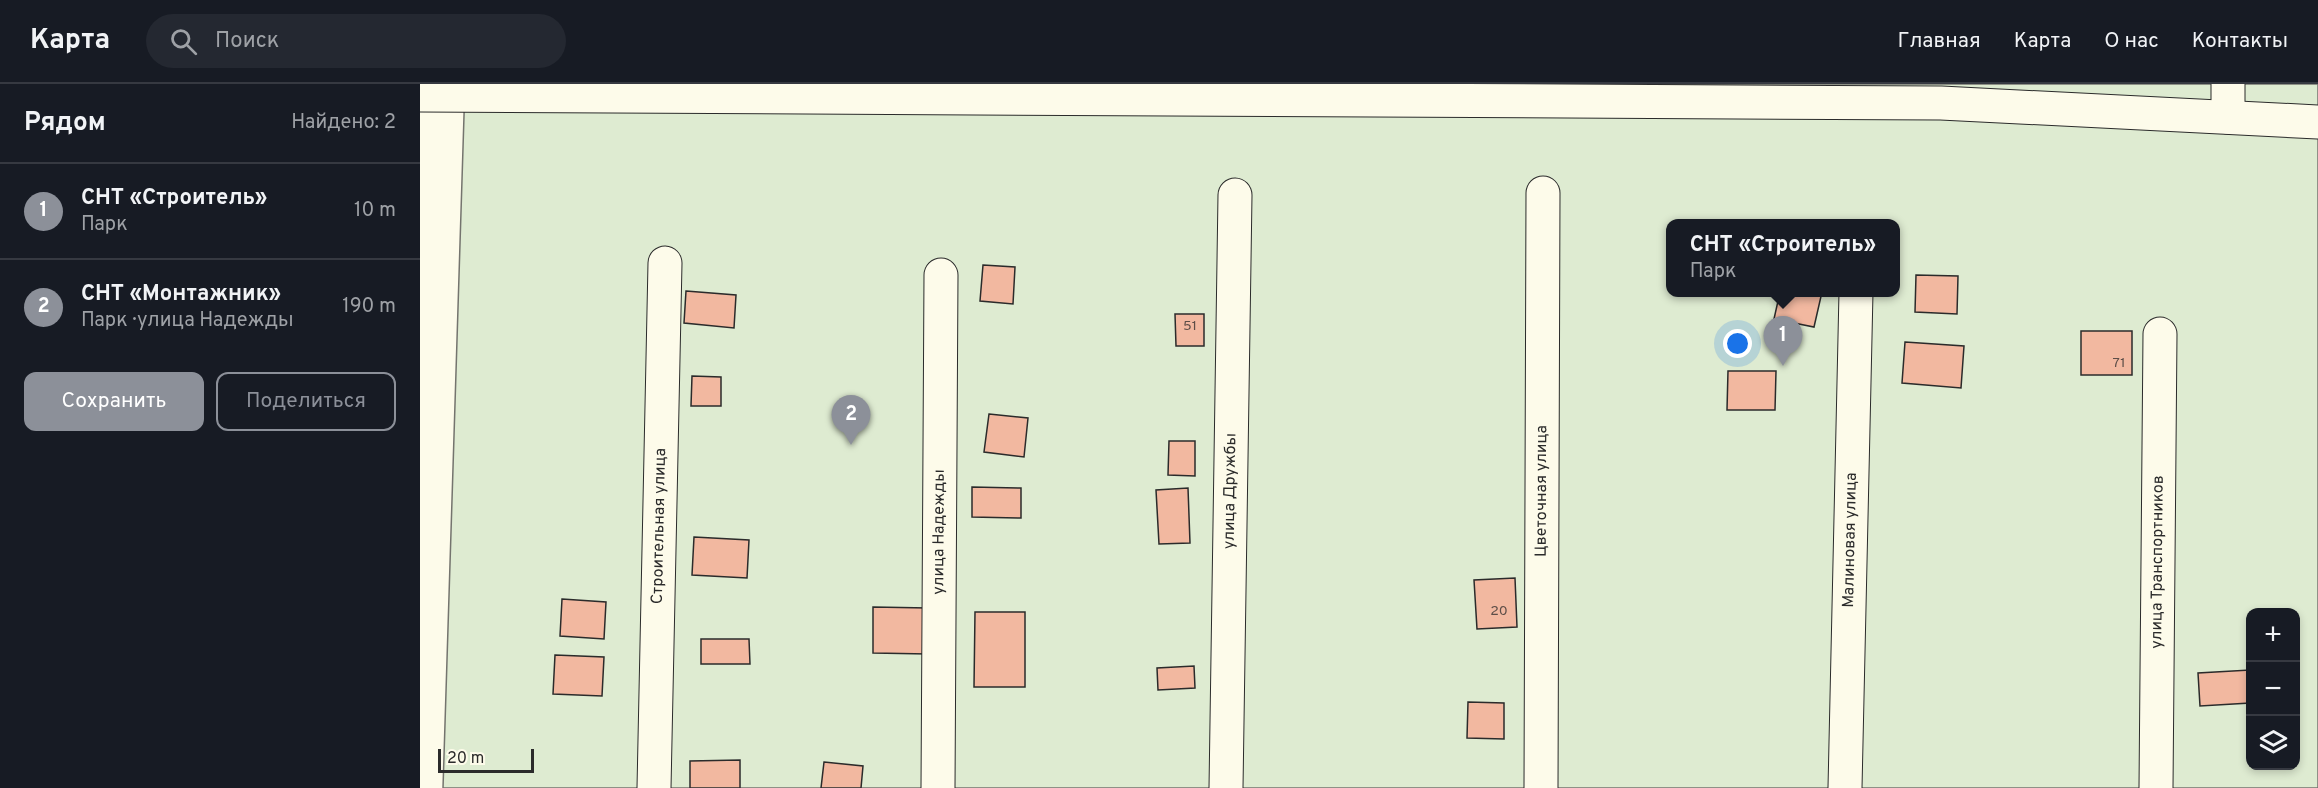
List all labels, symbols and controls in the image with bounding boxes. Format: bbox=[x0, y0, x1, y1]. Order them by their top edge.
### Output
search box bbox=[146, 14, 566, 68]
text: Карта bbox=[30, 23, 110, 59]
icon: search bbox=[167, 25, 200, 58]
text: Поиск bbox=[215, 28, 279, 55]
text: Главная bbox=[1897, 28, 1981, 55]
text: Карта bbox=[2014, 28, 2071, 55]
text: О нас bbox=[2104, 28, 2159, 55]
text: Контакты bbox=[2192, 28, 2288, 55]
text: Рядом bbox=[24, 107, 106, 140]
text: Найдено: 2 bbox=[291, 110, 396, 136]
text: СНТ «Строитель» bbox=[81, 185, 267, 212]
text: 1 bbox=[40, 198, 48, 224]
text: 10 m bbox=[354, 198, 396, 224]
text: Парк bbox=[81, 212, 128, 238]
popup bbox=[1666, 219, 1900, 297]
text: СНТ «Строитель» bbox=[1690, 232, 1876, 259]
text: Парк bbox=[1690, 259, 1737, 285]
text: СНТ «Монтажник» bbox=[81, 281, 281, 308]
text: 2 bbox=[37, 294, 50, 320]
text: 190 m bbox=[342, 294, 396, 320]
text: Парк · улица Надежды bbox=[81, 308, 294, 334]
pin: 1 bbox=[1764, 316, 1802, 366]
house number: 51 bbox=[1183, 318, 1197, 335]
your location bbox=[1723, 329, 1752, 358]
house number: 71 bbox=[2113, 355, 2125, 372]
button: Сохранить bbox=[24, 372, 204, 431]
button: Поделиться bbox=[216, 372, 396, 431]
pin: 2 bbox=[832, 396, 870, 445]
street label: Цветочная улица bbox=[1532, 425, 1552, 557]
street label: улица Дружбы bbox=[1220, 433, 1241, 549]
street label: Строительная улица bbox=[648, 448, 671, 604]
street label: улица Надежды bbox=[929, 469, 950, 595]
street label: Малиновая улица bbox=[1839, 472, 1862, 608]
street label: улица Транспортников bbox=[2147, 475, 2169, 649]
house number: 20 bbox=[1490, 603, 1508, 620]
map controls bbox=[2246, 608, 2300, 770]
button: + bbox=[2246, 608, 2300, 662]
button: − bbox=[2246, 662, 2300, 716]
button: layers bbox=[2246, 716, 2300, 770]
scale bar bbox=[438, 746, 534, 774]
text: 20 m bbox=[447, 749, 484, 769]

